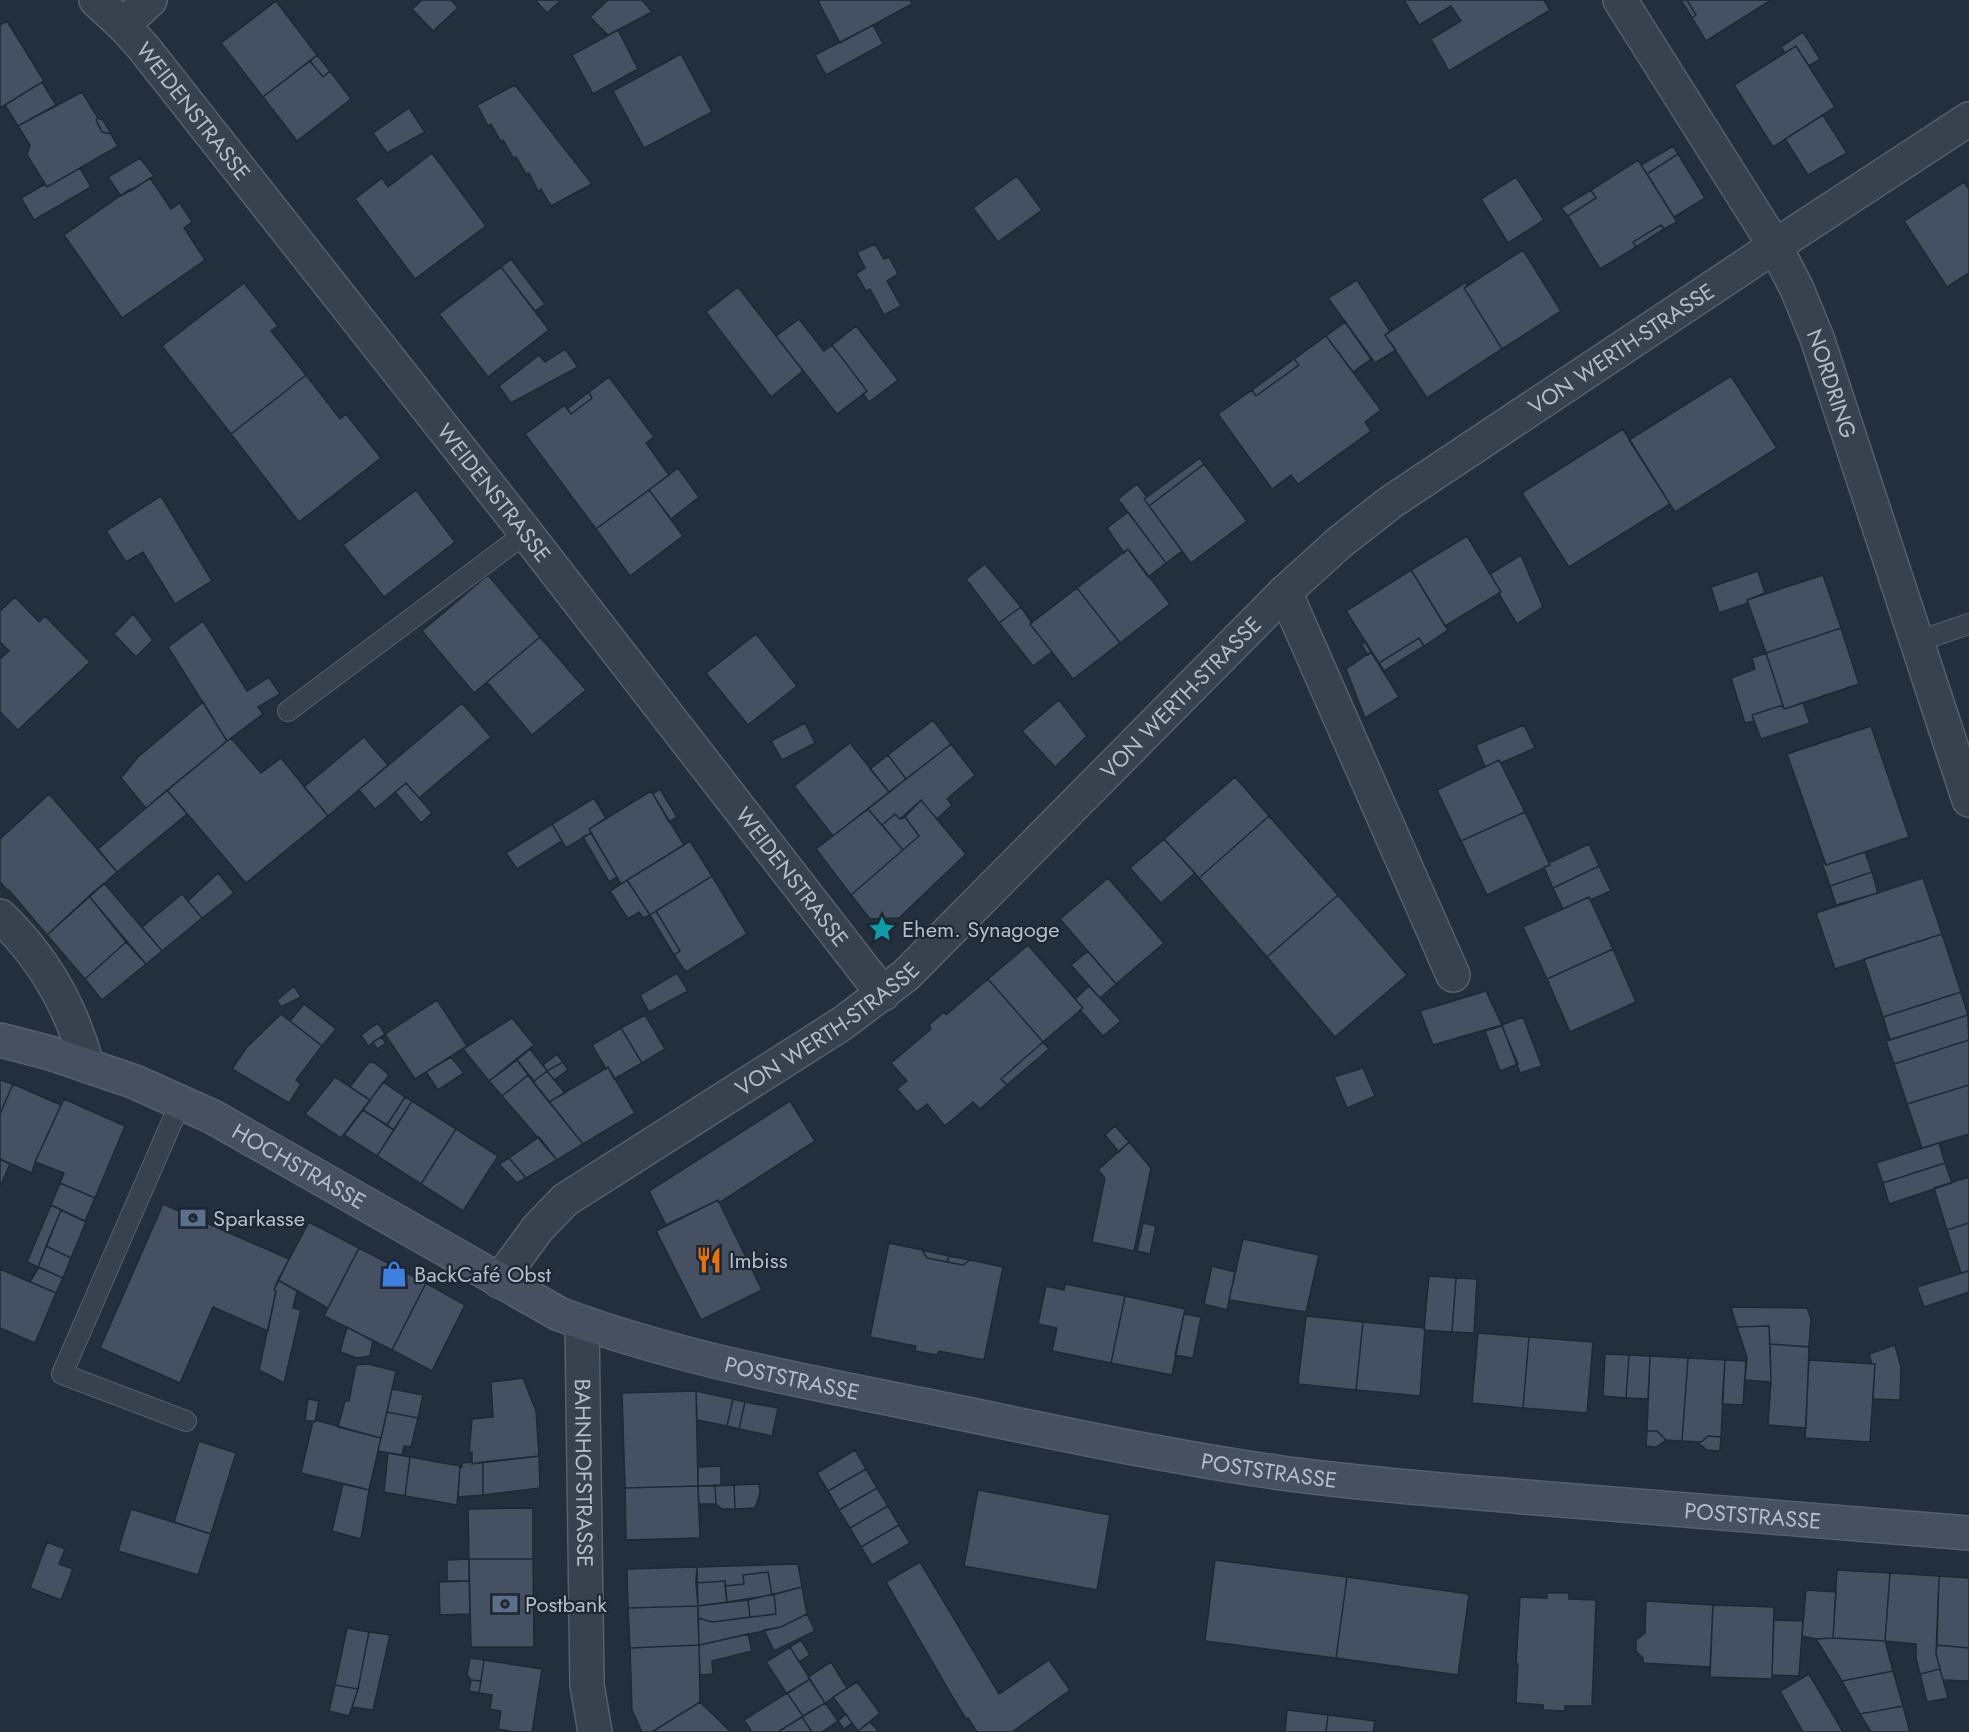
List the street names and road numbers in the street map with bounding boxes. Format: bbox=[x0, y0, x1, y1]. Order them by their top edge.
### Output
street label: WEIDENSTRASSE bbox=[129, 35, 258, 187]
street label: VON WERTH-STRASSE bbox=[1522, 275, 1720, 422]
street label: NORDRING bbox=[1799, 324, 1865, 443]
street label: WEIDENSTRASSE bbox=[429, 417, 559, 569]
street label: VON WERTH-STRASSE bbox=[1093, 609, 1269, 786]
street label: WEIDENSTRASSE bbox=[728, 800, 856, 953]
street label: VON WERTH-STRASSE bbox=[729, 954, 927, 1104]
street label: HOCHSTRASSE bbox=[226, 1115, 372, 1217]
street label: POSTSTRASSE bbox=[721, 1348, 862, 1408]
street label: BAHNHOFSTRASSE bbox=[567, 1378, 601, 1568]
street label: POSTSTRASSE bbox=[1199, 1445, 1339, 1496]
street label: POSTSTRASSE bbox=[1683, 1494, 1822, 1537]

